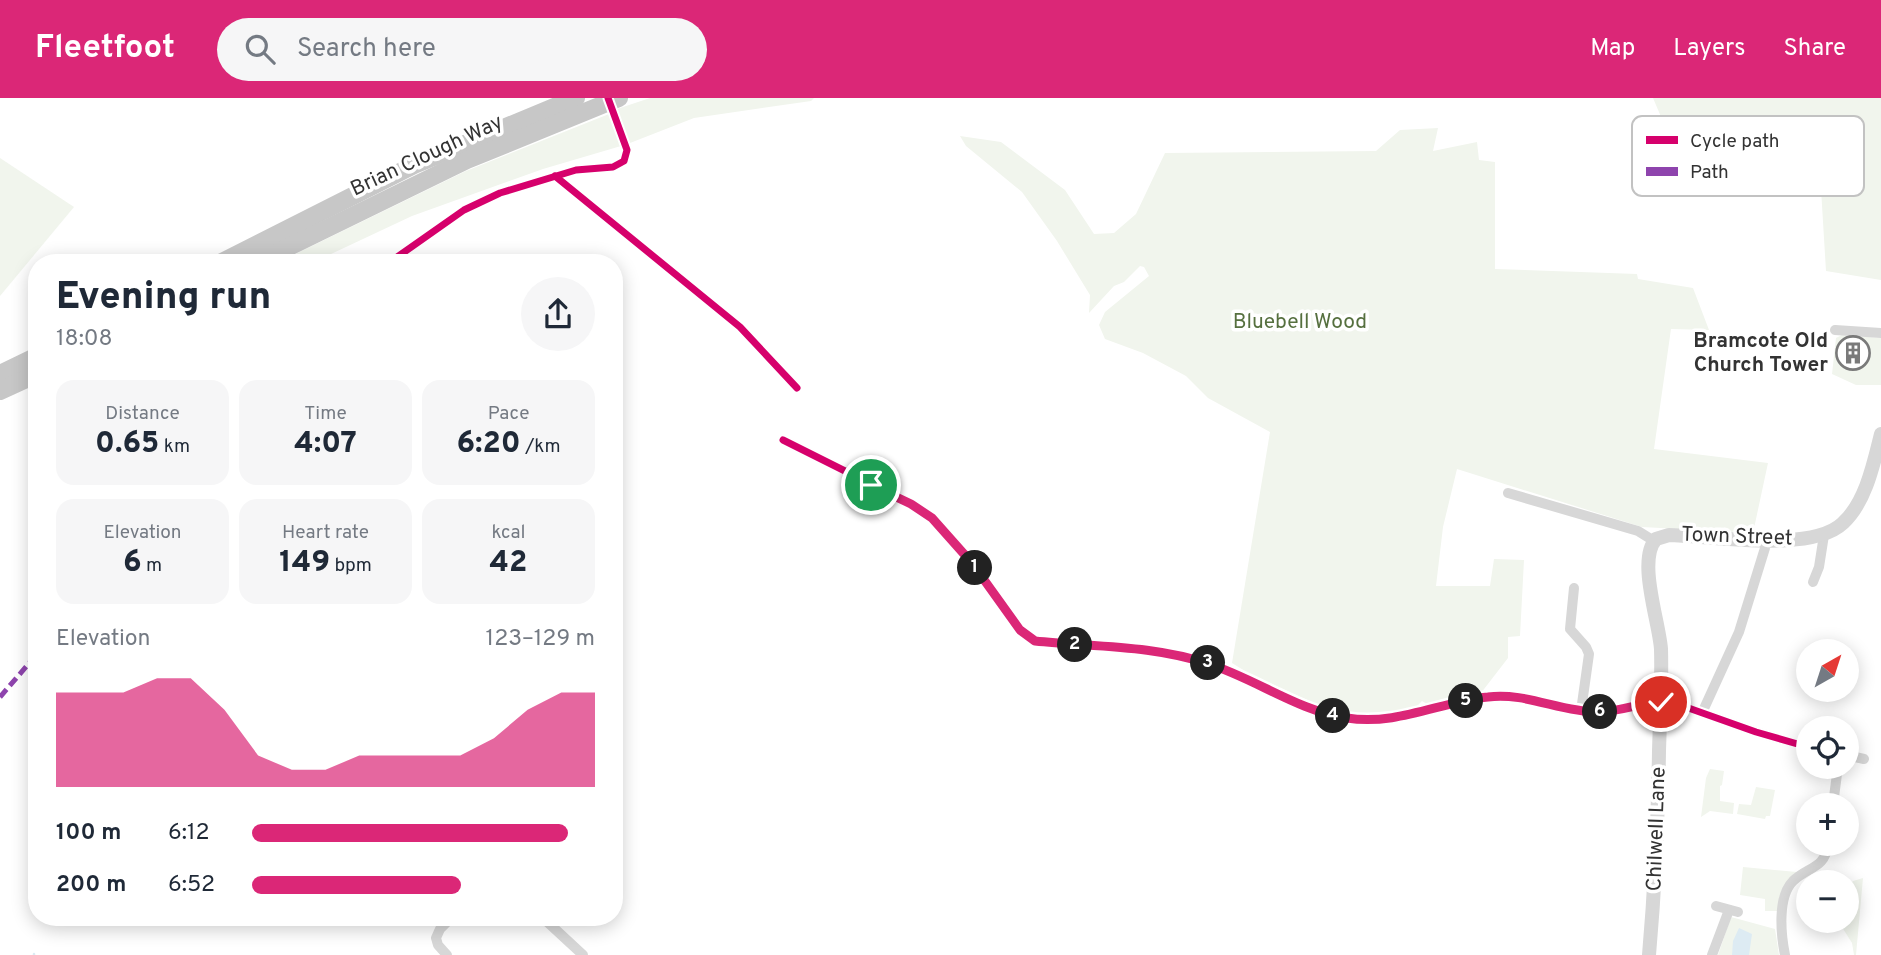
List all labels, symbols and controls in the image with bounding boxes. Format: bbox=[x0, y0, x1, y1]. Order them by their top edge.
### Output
search box bbox=[217, 18, 707, 81]
text: Fleetfoot bbox=[35, 28, 175, 70]
icon: search bbox=[241, 30, 279, 68]
text: Search here bbox=[297, 33, 436, 66]
text: Map bbox=[1590, 34, 1635, 64]
text: Layers bbox=[1673, 34, 1745, 64]
text: Share bbox=[1783, 34, 1846, 64]
street label: Brian Clough Way bbox=[346, 109, 508, 203]
legend bbox=[1632, 116, 1864, 196]
text: Cycle path bbox=[1690, 130, 1779, 154]
text: Path bbox=[1690, 161, 1729, 185]
text: Evening run bbox=[56, 274, 271, 323]
button: share bbox=[521, 277, 595, 351]
park label: Bluebell Wood bbox=[1233, 309, 1367, 336]
text: 18:08 bbox=[56, 325, 113, 354]
place label: Bramcote Old Church Tower bbox=[1693, 328, 1828, 379]
building icon: Bramcote Old Church Tower bbox=[1834, 334, 1872, 372]
text: Distance bbox=[105, 402, 180, 426]
text: Time bbox=[304, 402, 347, 426]
text: Pace bbox=[488, 402, 529, 426]
text: 0.65 bbox=[95, 426, 159, 463]
text: 4:07 bbox=[294, 426, 357, 463]
text: 6:20 bbox=[456, 426, 521, 463]
text: km bbox=[159, 435, 190, 459]
text: /km bbox=[521, 435, 561, 459]
pin bbox=[841, 455, 901, 515]
icon: arrive bbox=[852, 466, 890, 504]
text: Elevation bbox=[103, 521, 182, 545]
text: Heart rate bbox=[282, 521, 369, 545]
text: kcal bbox=[492, 521, 525, 545]
street label: Town Street bbox=[1681, 522, 1793, 552]
text: 6 bbox=[123, 545, 142, 582]
text: 149 bbox=[279, 545, 330, 582]
text: 42 bbox=[490, 545, 527, 582]
pin: 1 bbox=[958, 550, 992, 586]
text: m bbox=[142, 554, 162, 578]
text: bpm bbox=[330, 554, 372, 578]
text: 1 bbox=[971, 555, 978, 579]
text: Elevation bbox=[56, 625, 151, 654]
text: 123–129 m bbox=[486, 625, 595, 654]
pin: 2 bbox=[1058, 628, 1092, 662]
text: 2 bbox=[1069, 632, 1080, 656]
north arrow bbox=[1796, 639, 1858, 702]
map controls bbox=[1796, 639, 1859, 933]
pin: 3 bbox=[1190, 646, 1226, 680]
text: 3 bbox=[1202, 650, 1213, 674]
pin bbox=[1631, 672, 1691, 732]
icon: check bbox=[1642, 683, 1680, 721]
pin: 5 bbox=[1448, 684, 1484, 718]
text: 5 bbox=[1460, 688, 1471, 712]
pin: 6 bbox=[1582, 694, 1618, 730]
pin: 4 bbox=[1316, 698, 1350, 734]
text: 6 bbox=[1594, 699, 1605, 723]
text: 4 bbox=[1326, 703, 1339, 727]
button: locate bbox=[1796, 716, 1859, 779]
street label: Chilwell Lane bbox=[1641, 766, 1673, 892]
button: + bbox=[1796, 793, 1859, 856]
text: 100 m bbox=[56, 819, 121, 848]
text: 6:12 bbox=[168, 819, 210, 848]
button: − bbox=[1796, 870, 1859, 933]
text: 200 m bbox=[56, 871, 126, 900]
text: 6:52 bbox=[168, 871, 215, 900]

